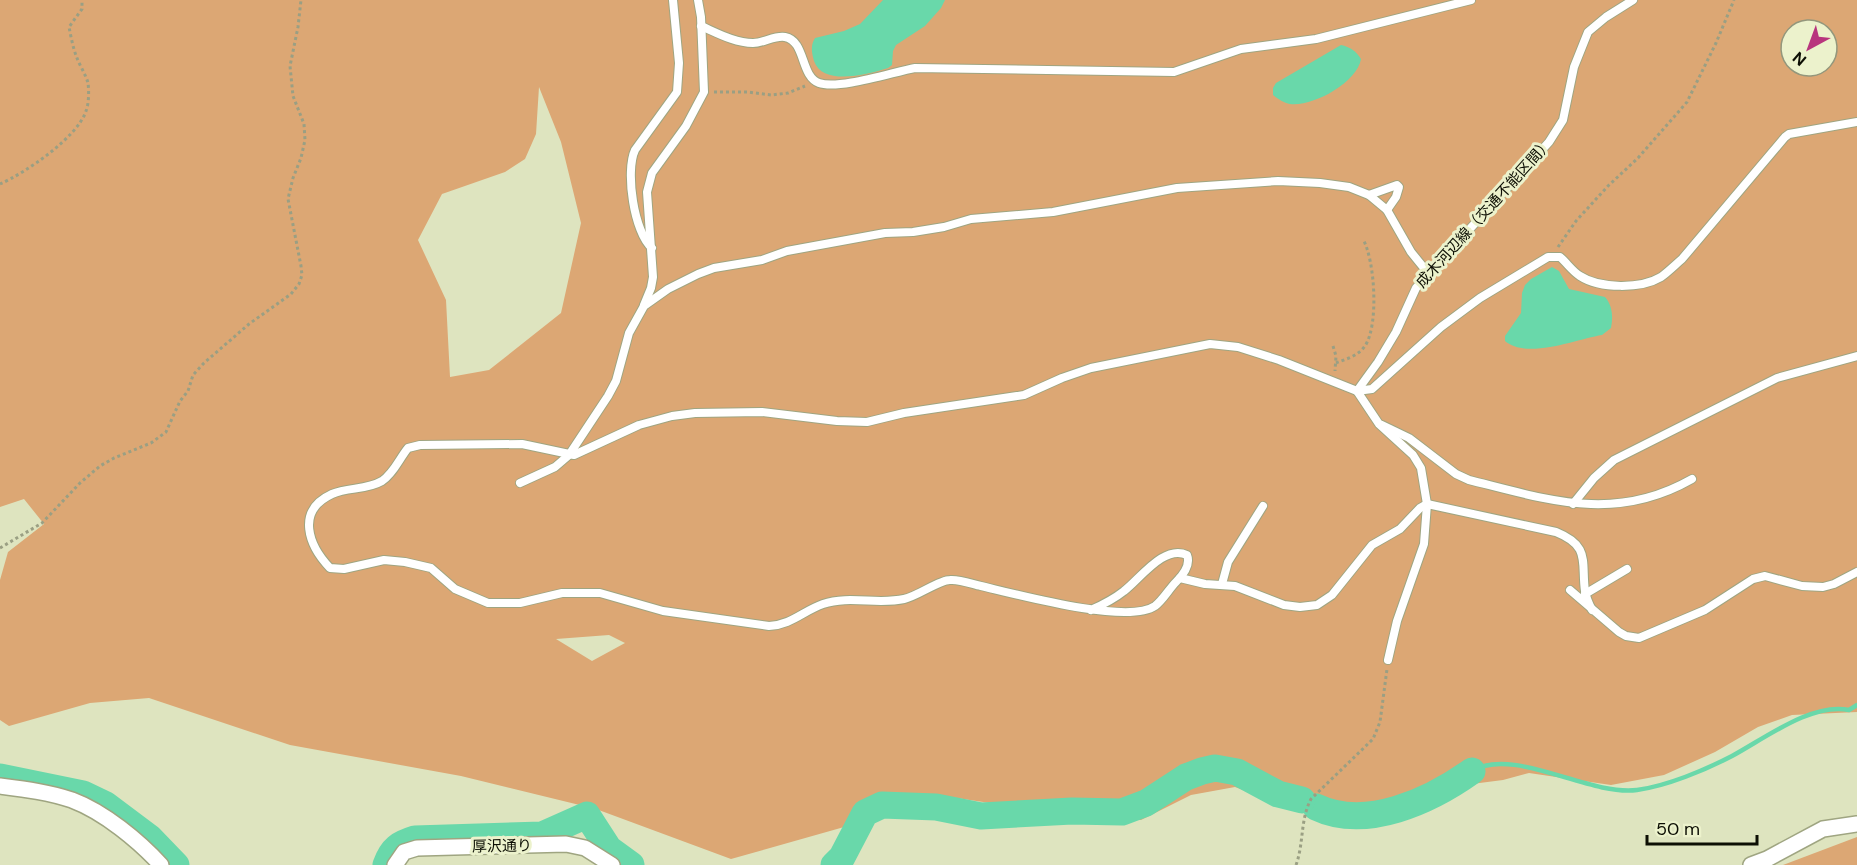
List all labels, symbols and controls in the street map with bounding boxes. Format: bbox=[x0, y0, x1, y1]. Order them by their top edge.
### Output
north arrow bbox=[1779, 18, 1839, 78]
text: N bbox=[1788, 47, 1811, 71]
street label: 成木河辺線（交通不能区間） bbox=[1411, 134, 1557, 292]
scale bar bbox=[1647, 808, 1756, 846]
text: 50 m bbox=[1656, 817, 1700, 841]
street label: 厚沢通り bbox=[472, 835, 532, 857]

